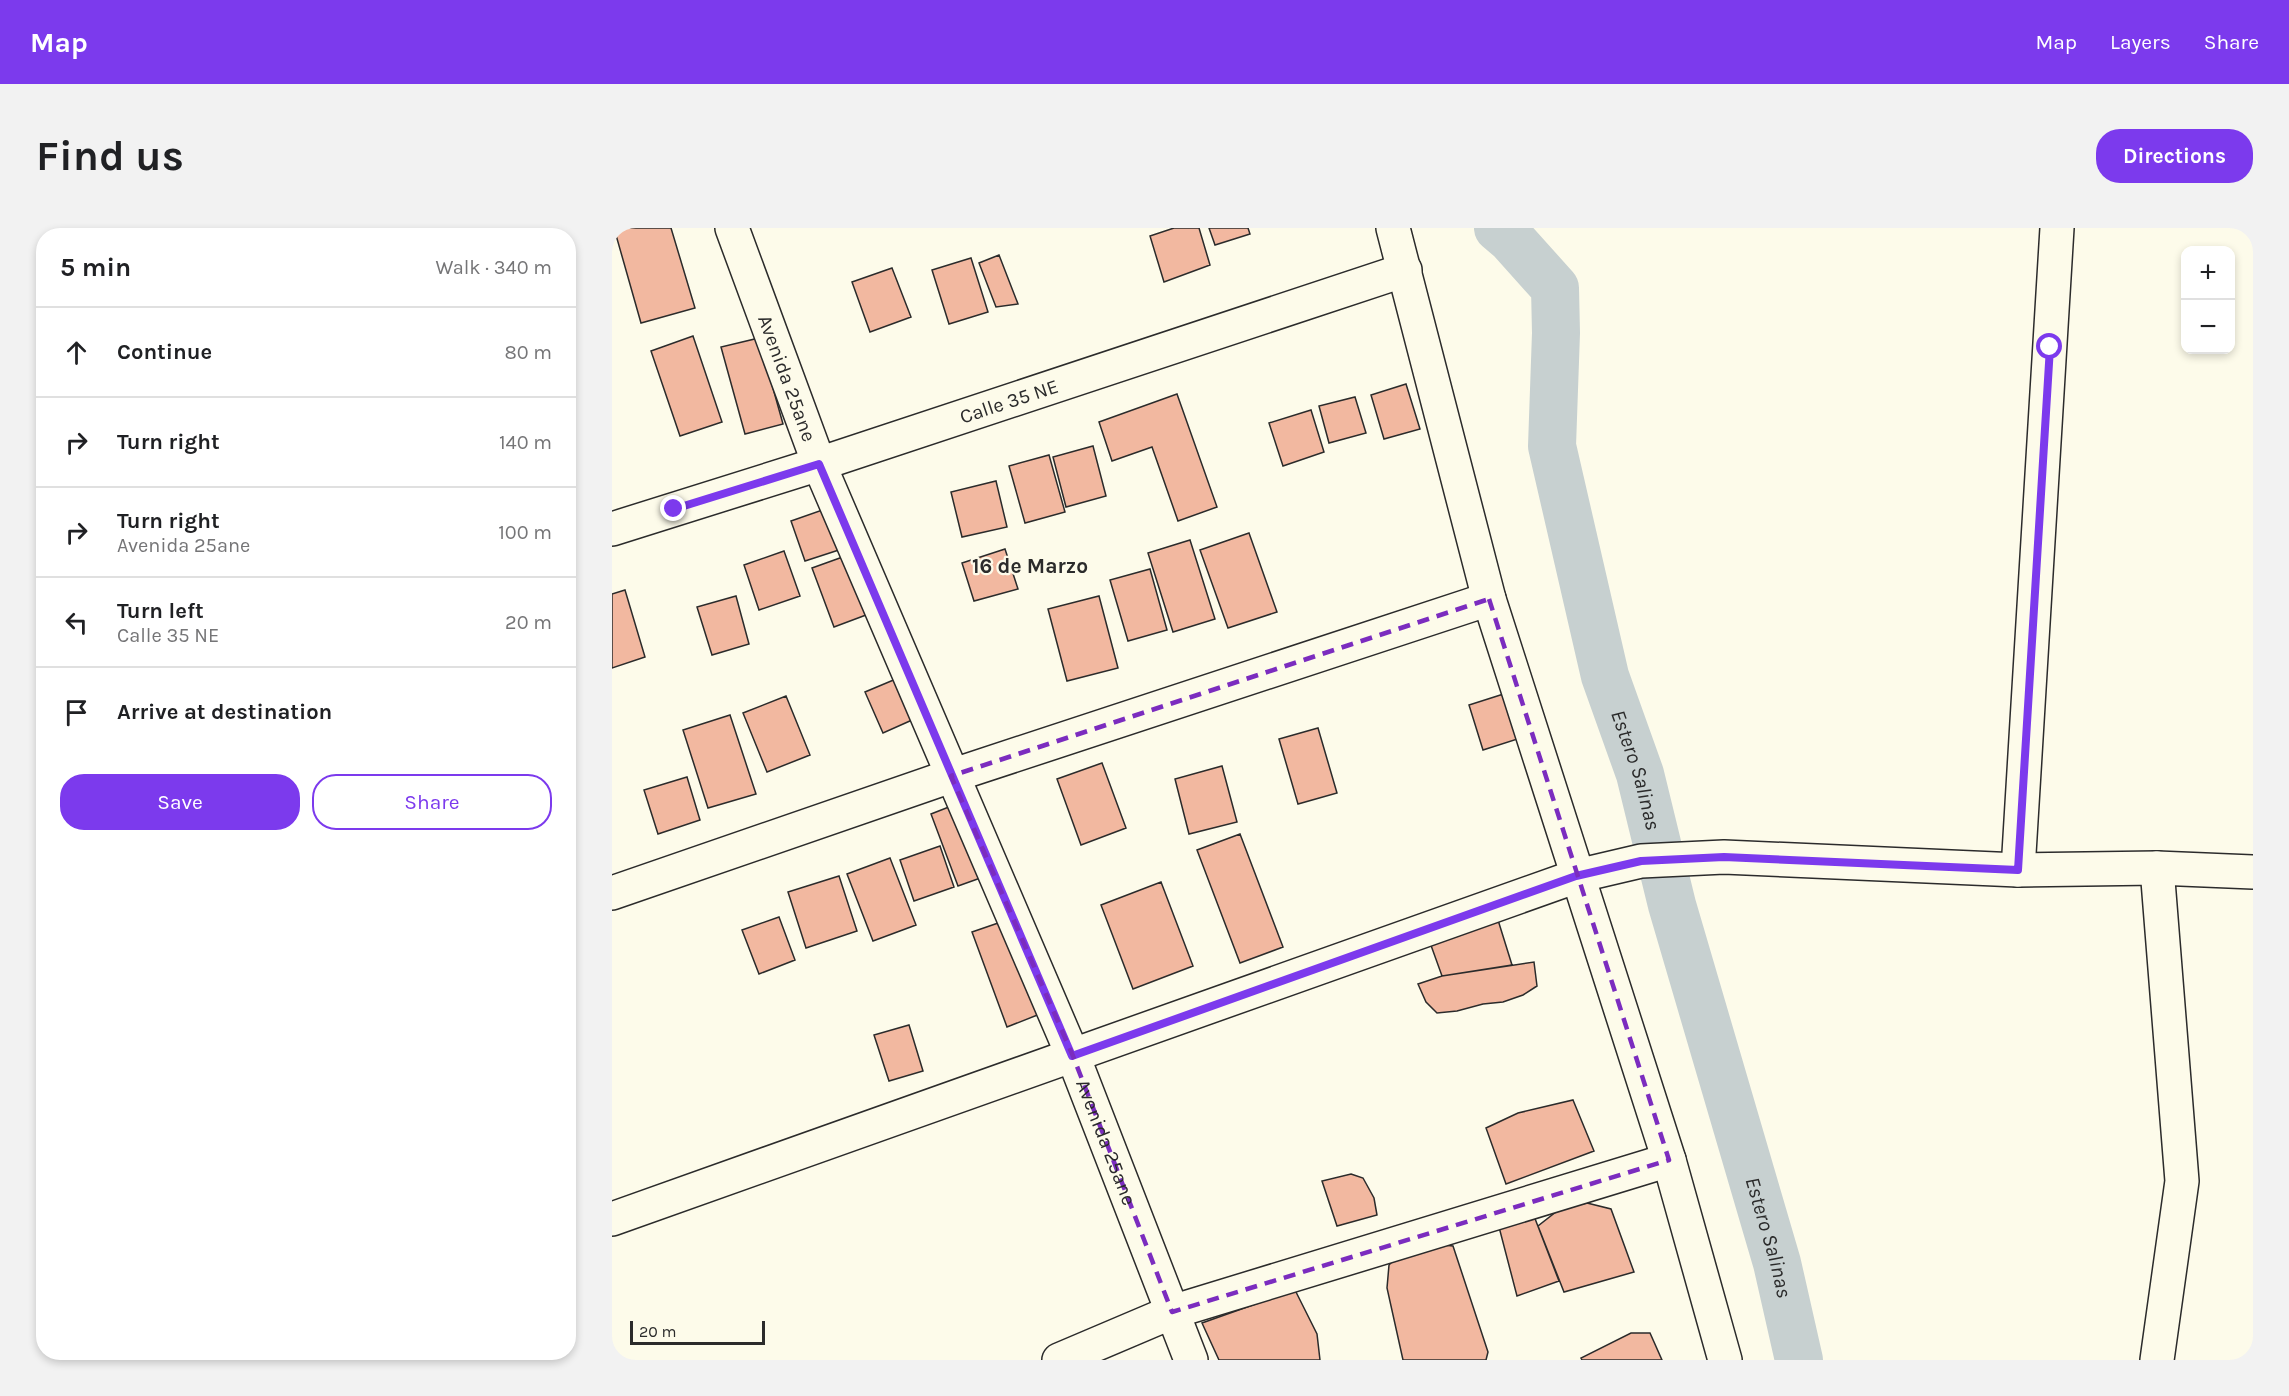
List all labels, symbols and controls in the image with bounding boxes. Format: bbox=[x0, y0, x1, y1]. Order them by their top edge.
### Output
text: Map bbox=[30, 26, 88, 59]
text: Map bbox=[2035, 30, 2077, 54]
text: Layers bbox=[2110, 30, 2171, 54]
text: Share bbox=[2204, 30, 2259, 54]
button: Directions bbox=[2096, 129, 2253, 183]
text: Find us bbox=[36, 131, 184, 181]
map controls bbox=[2181, 246, 2235, 354]
button: + bbox=[2181, 246, 2235, 300]
text: 5 min bbox=[60, 252, 131, 283]
text: Walk · 340 m bbox=[436, 256, 552, 279]
button: − bbox=[2181, 300, 2235, 354]
street label: Avenida 25ane bbox=[753, 312, 821, 445]
route start bbox=[2036, 333, 2062, 359]
icon: ahead bbox=[60, 336, 93, 369]
text: Continue bbox=[117, 339, 212, 365]
text: 80 m bbox=[504, 341, 552, 364]
street label: Calle 35 NE bbox=[957, 375, 1061, 429]
icon: right bbox=[60, 426, 93, 459]
text: Turn right bbox=[117, 429, 220, 455]
text: 140 m bbox=[499, 431, 552, 454]
route end bbox=[660, 495, 686, 521]
text: Turn right bbox=[117, 508, 220, 534]
icon: right bbox=[60, 516, 93, 549]
text: 100 m bbox=[498, 521, 552, 544]
text: Avenida 25ane bbox=[117, 534, 250, 557]
district label: 16 de Marzo bbox=[972, 554, 1088, 578]
text: Turn left bbox=[117, 598, 204, 624]
icon: left bbox=[60, 606, 93, 639]
text: 20 m bbox=[505, 611, 552, 634]
text: Calle 35 NE bbox=[117, 624, 219, 647]
icon: arrive bbox=[60, 696, 93, 729]
text: Arrive at destination bbox=[117, 699, 332, 725]
water label: Estero Salinas bbox=[1606, 707, 1665, 832]
button: Save bbox=[60, 774, 300, 830]
button: Share bbox=[312, 774, 552, 830]
street label: Avenida 25ane bbox=[1071, 1076, 1141, 1209]
water label: Estero Salinas bbox=[1740, 1174, 1797, 1300]
scale bar bbox=[630, 1318, 765, 1346]
text: 20 m bbox=[639, 1322, 677, 1341]

